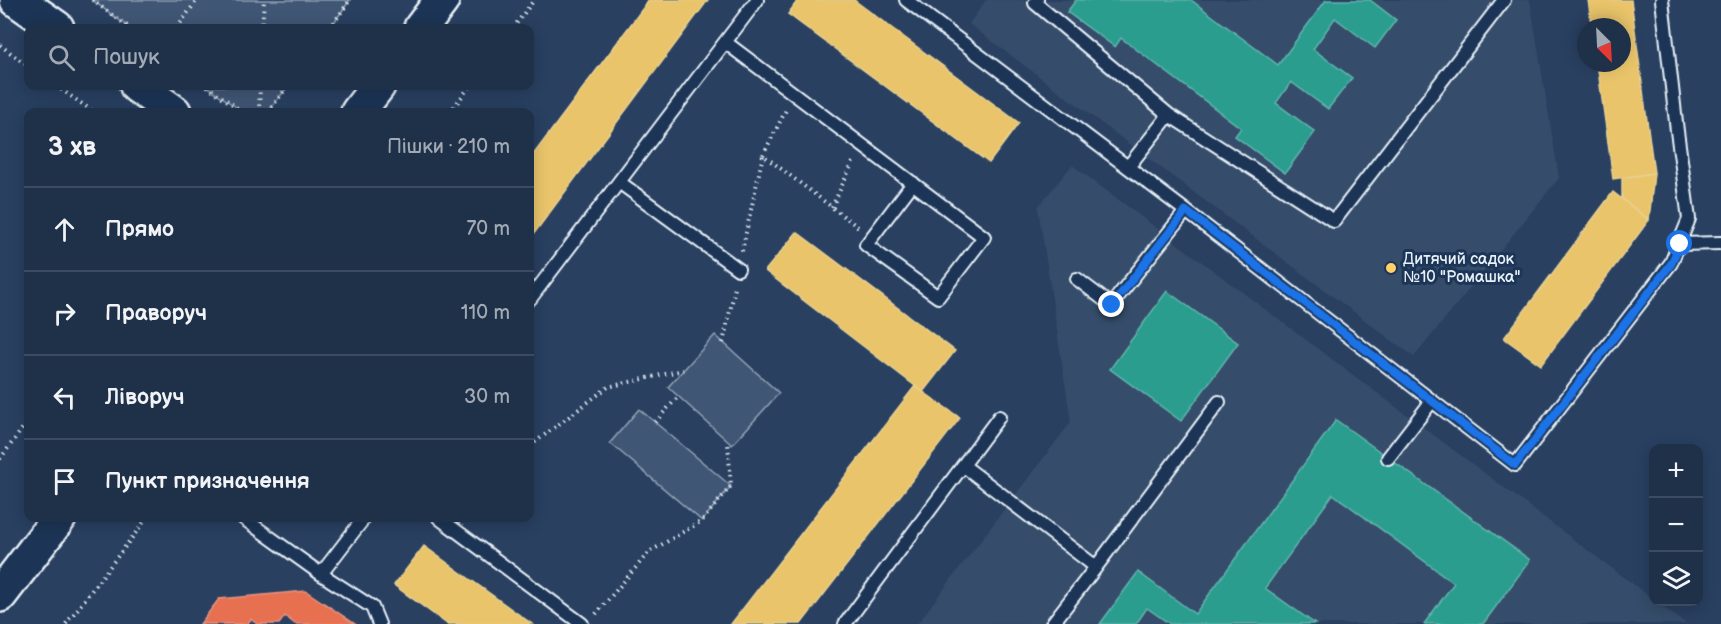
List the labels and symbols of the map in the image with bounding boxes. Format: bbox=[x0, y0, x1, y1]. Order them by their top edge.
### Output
north arrow bbox=[1577, 18, 1631, 72]
route start bbox=[1666, 230, 1692, 256]
place label: Дитячий садок №10 "Ромашка" bbox=[1403, 250, 1521, 287]
marker: Дитячий садок №10 "Ромашка" bbox=[1384, 261, 1398, 275]
route end bbox=[1098, 291, 1124, 317]

